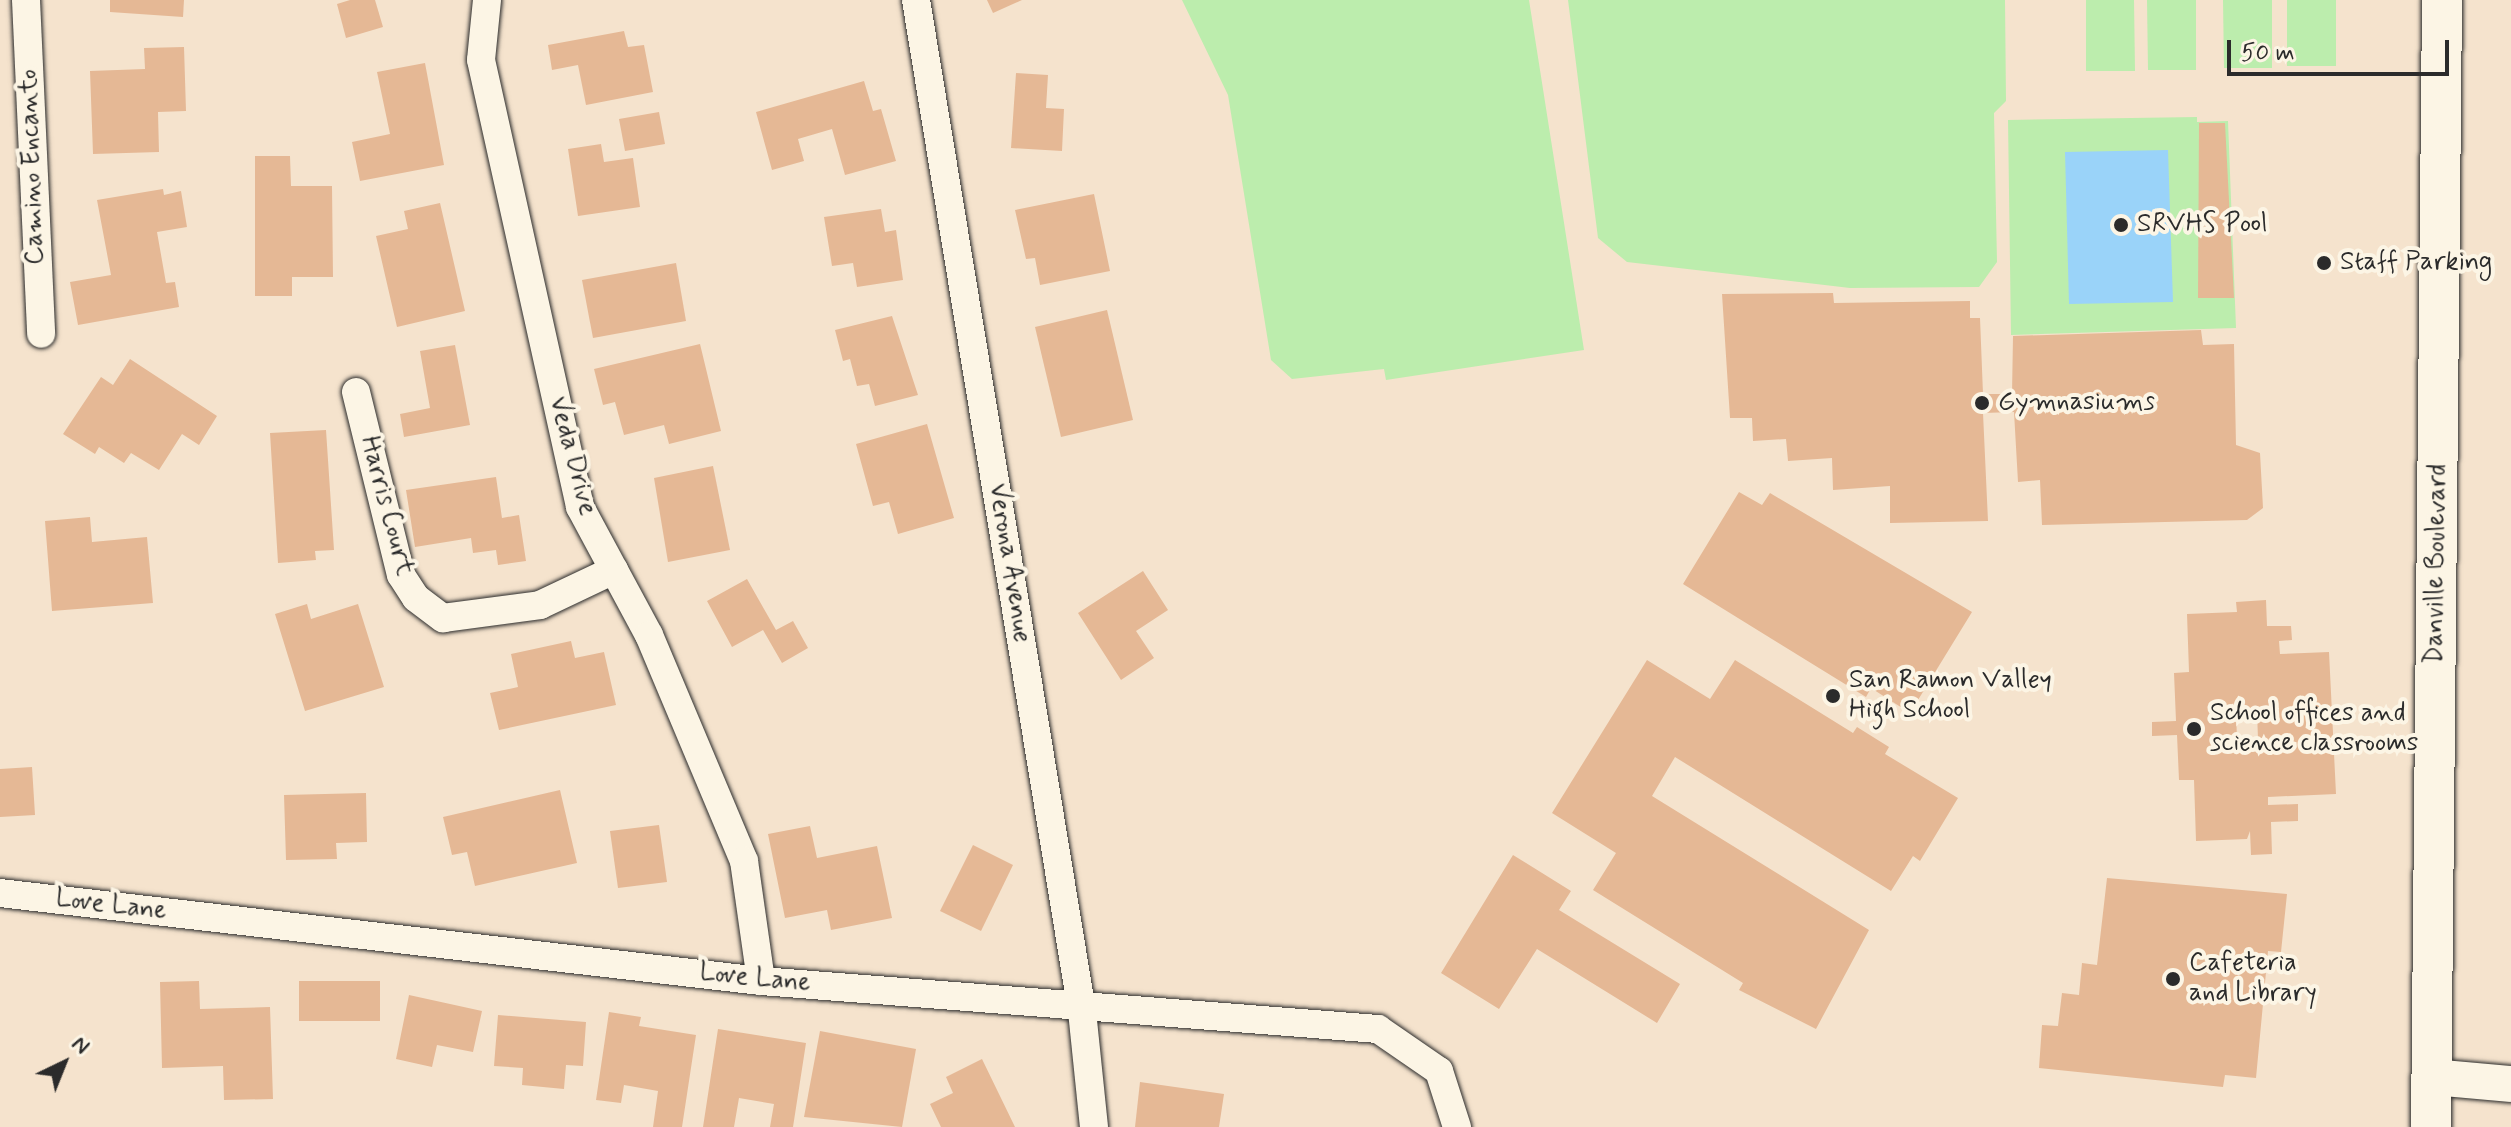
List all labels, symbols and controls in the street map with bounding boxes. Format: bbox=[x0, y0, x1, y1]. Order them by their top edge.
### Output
scale bar bbox=[2231, 24, 2453, 74]
text: 50 m bbox=[2241, 38, 2295, 69]
street label: Camino Encanto bbox=[14, 69, 52, 265]
place label: SRVHS Pool bbox=[2137, 209, 2263, 241]
marker: SRVHS Pool bbox=[2112, 216, 2130, 234]
place label: Staff Parking bbox=[2340, 247, 2488, 279]
marker: Staff Parking bbox=[2315, 254, 2333, 272]
place label: Gymnasiums bbox=[1998, 387, 2155, 419]
marker: Gymnasiums bbox=[1973, 394, 1991, 412]
street label: Veda Drive bbox=[542, 395, 602, 517]
street label: Harris Court bbox=[353, 434, 419, 578]
street label: Danville Boulevard bbox=[2420, 465, 2454, 663]
street label: Verona Avenue bbox=[981, 480, 1037, 646]
place label: San Ramon Valley High School bbox=[1849, 665, 2055, 726]
marker: San Ramon Valley High School bbox=[1824, 687, 1842, 705]
place label: School offices and science classrooms bbox=[2210, 698, 2417, 760]
marker: School offices and science classrooms bbox=[2185, 720, 2203, 738]
street label: Love Lane bbox=[54, 884, 168, 928]
place label: Cafeteria and Library bbox=[2189, 948, 2321, 1010]
street label: Love Lane bbox=[698, 958, 812, 1000]
marker: Cafeteria and Library bbox=[2164, 970, 2182, 988]
north arrow bbox=[24, 1023, 104, 1103]
text: N bbox=[65, 1030, 95, 1061]

